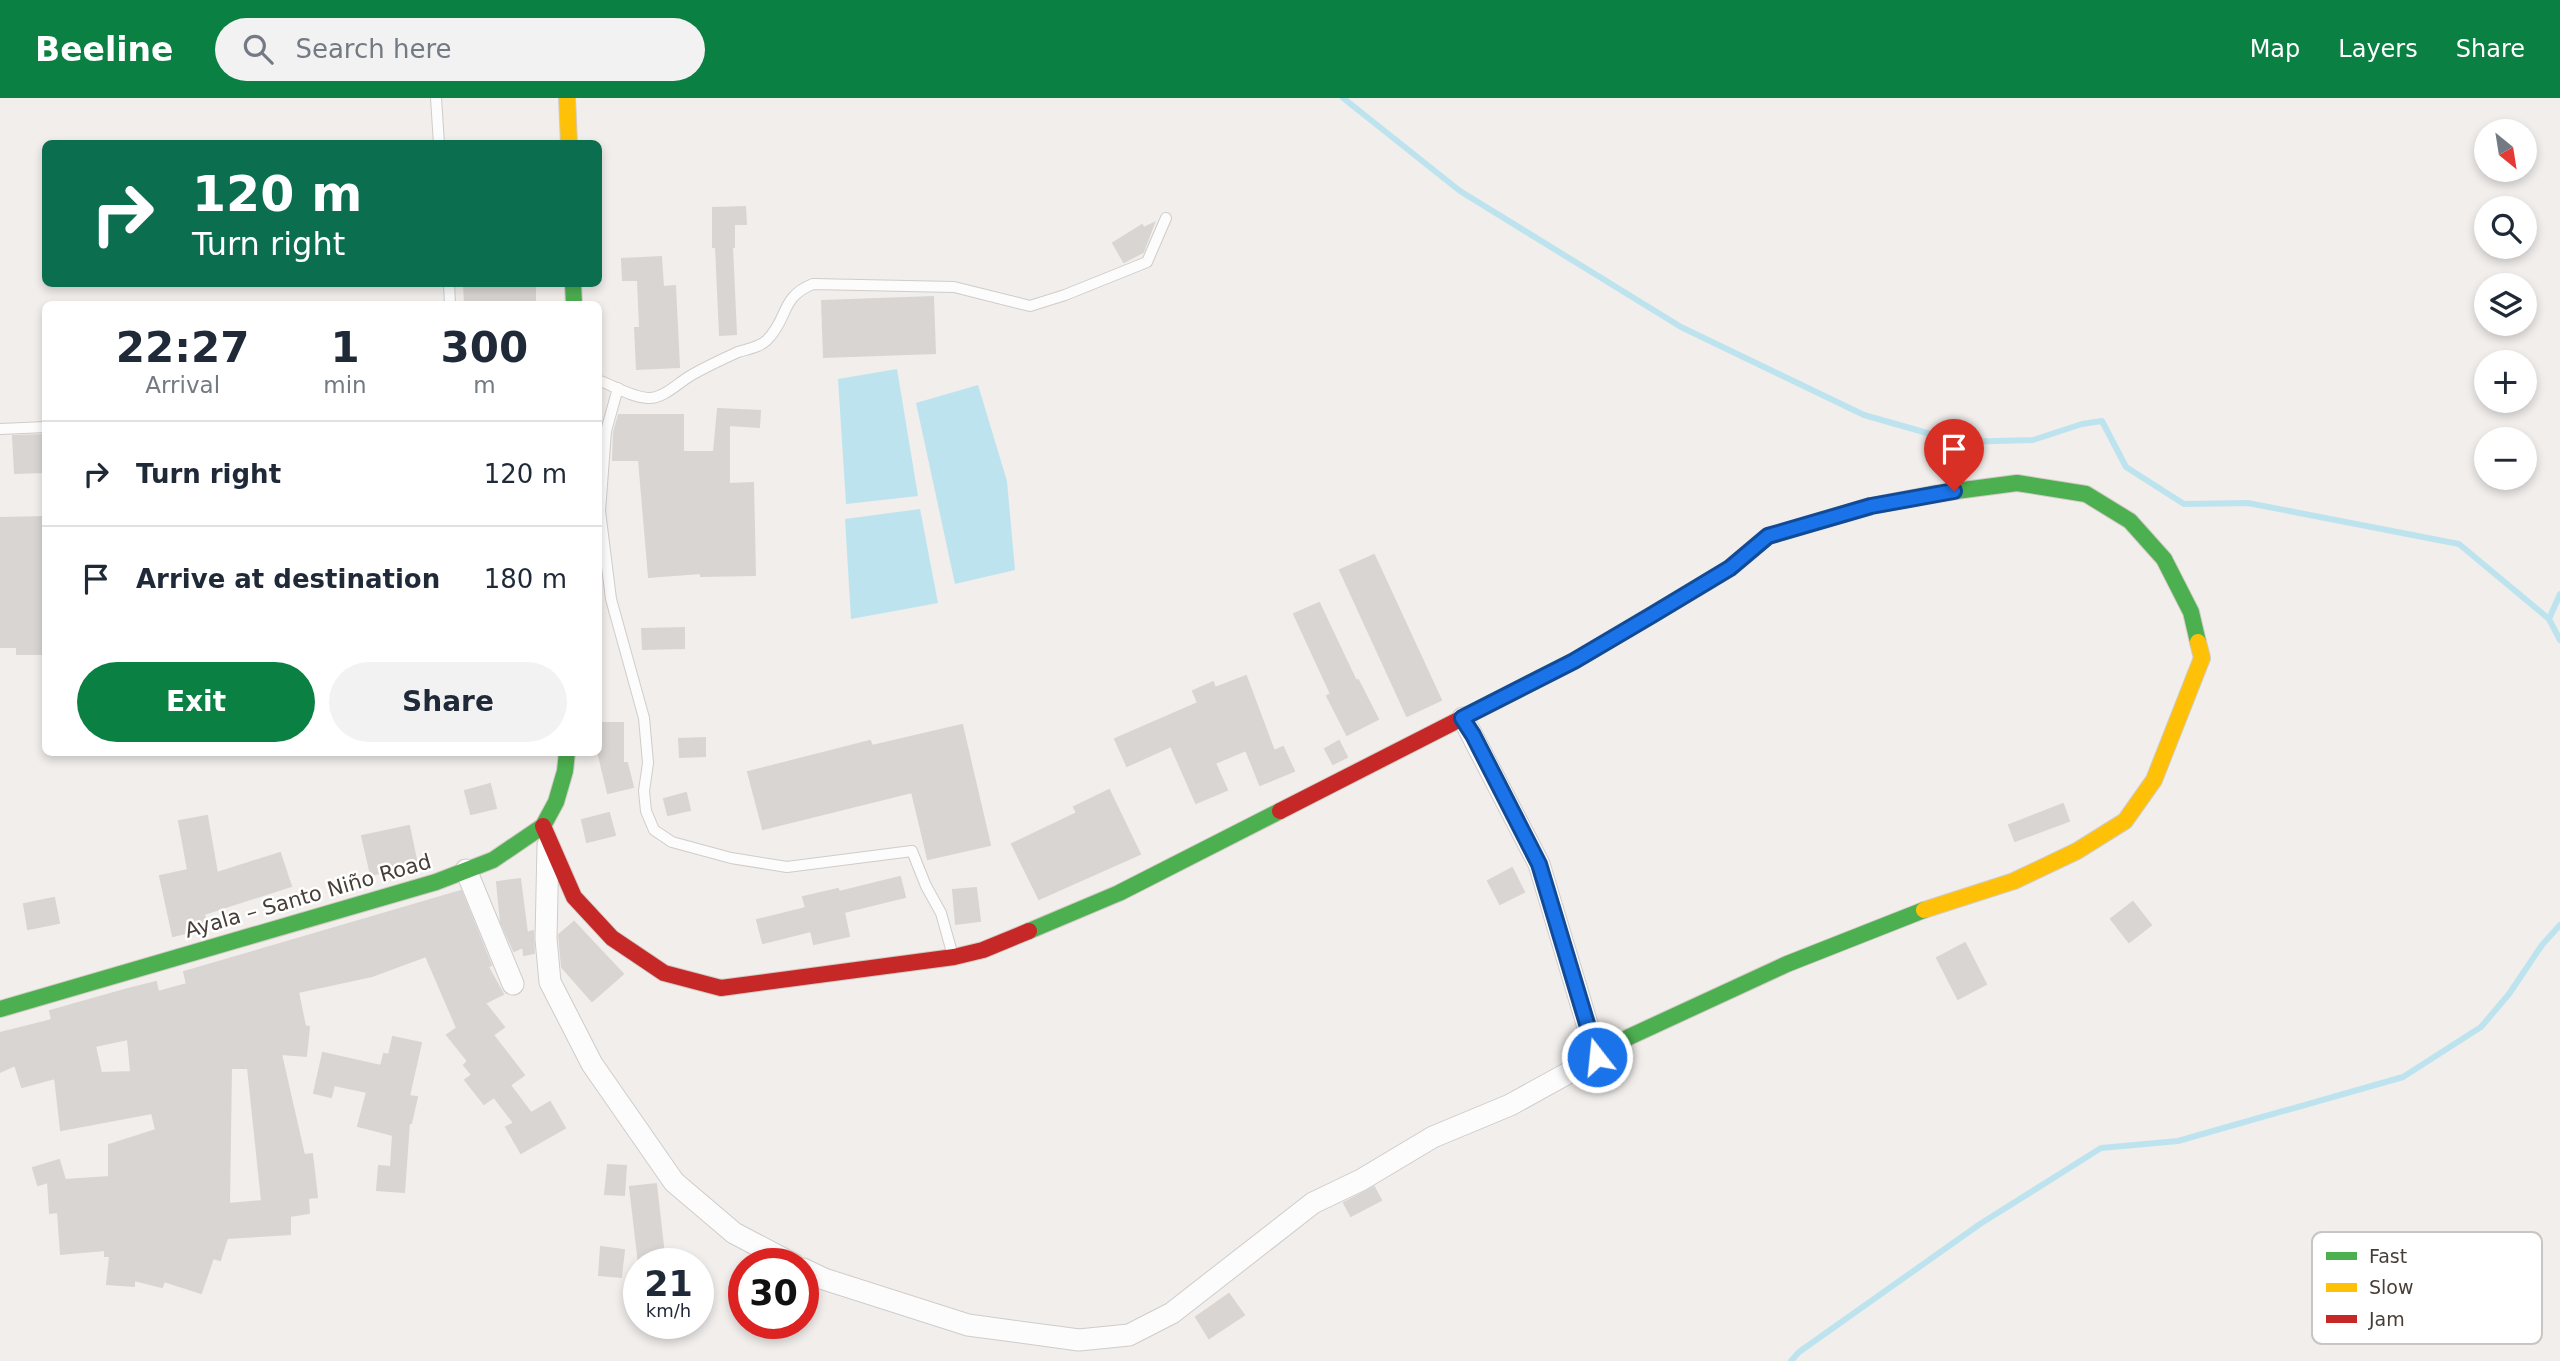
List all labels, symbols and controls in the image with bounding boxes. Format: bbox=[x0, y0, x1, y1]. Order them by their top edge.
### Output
search box bbox=[215, 18, 705, 81]
text: Beeline bbox=[35, 30, 173, 69]
icon: search bbox=[239, 30, 277, 68]
text: Search here bbox=[295, 34, 452, 64]
text: Map bbox=[2250, 35, 2300, 63]
text: Layers bbox=[2338, 35, 2418, 63]
text: Share bbox=[2456, 35, 2525, 63]
north arrow bbox=[2474, 119, 2538, 182]
map controls bbox=[2474, 119, 2537, 490]
text: 120 m bbox=[192, 166, 362, 223]
icon: right bbox=[77, 168, 168, 259]
button: search bbox=[2474, 196, 2537, 259]
text: Turn right bbox=[192, 225, 345, 263]
button: layers bbox=[2474, 273, 2537, 336]
text: 22:27 bbox=[116, 323, 250, 372]
text: 1 bbox=[330, 323, 360, 372]
text: 300 bbox=[441, 323, 528, 372]
button: + bbox=[2474, 350, 2537, 413]
text: Arrival bbox=[145, 372, 220, 398]
text: min bbox=[323, 372, 367, 398]
text: m bbox=[473, 372, 496, 398]
pin bbox=[1924, 419, 1984, 491]
button: − bbox=[2474, 427, 2537, 490]
icon: arrive bbox=[1935, 430, 1973, 468]
icon: right bbox=[77, 455, 115, 493]
text: Turn right bbox=[136, 459, 281, 489]
text: 120 m bbox=[484, 459, 567, 489]
icon: arrive bbox=[77, 560, 115, 598]
text: Arrive at destination bbox=[136, 564, 440, 594]
text: 180 m bbox=[484, 564, 567, 594]
button: Exit bbox=[77, 662, 315, 742]
button: Share bbox=[329, 662, 567, 742]
street label: Ayala – Santo Niño Road bbox=[182, 849, 434, 943]
position arrow bbox=[1560, 1020, 1634, 1094]
legend bbox=[2312, 1232, 2542, 1344]
text: Fast bbox=[2369, 1245, 2407, 1267]
speed limit sign: 30 bbox=[728, 1248, 819, 1339]
text: 21 bbox=[644, 1264, 693, 1304]
text: Slow bbox=[2369, 1276, 2414, 1298]
text: km/h bbox=[646, 1300, 691, 1321]
text: Jam bbox=[2368, 1308, 2405, 1330]

